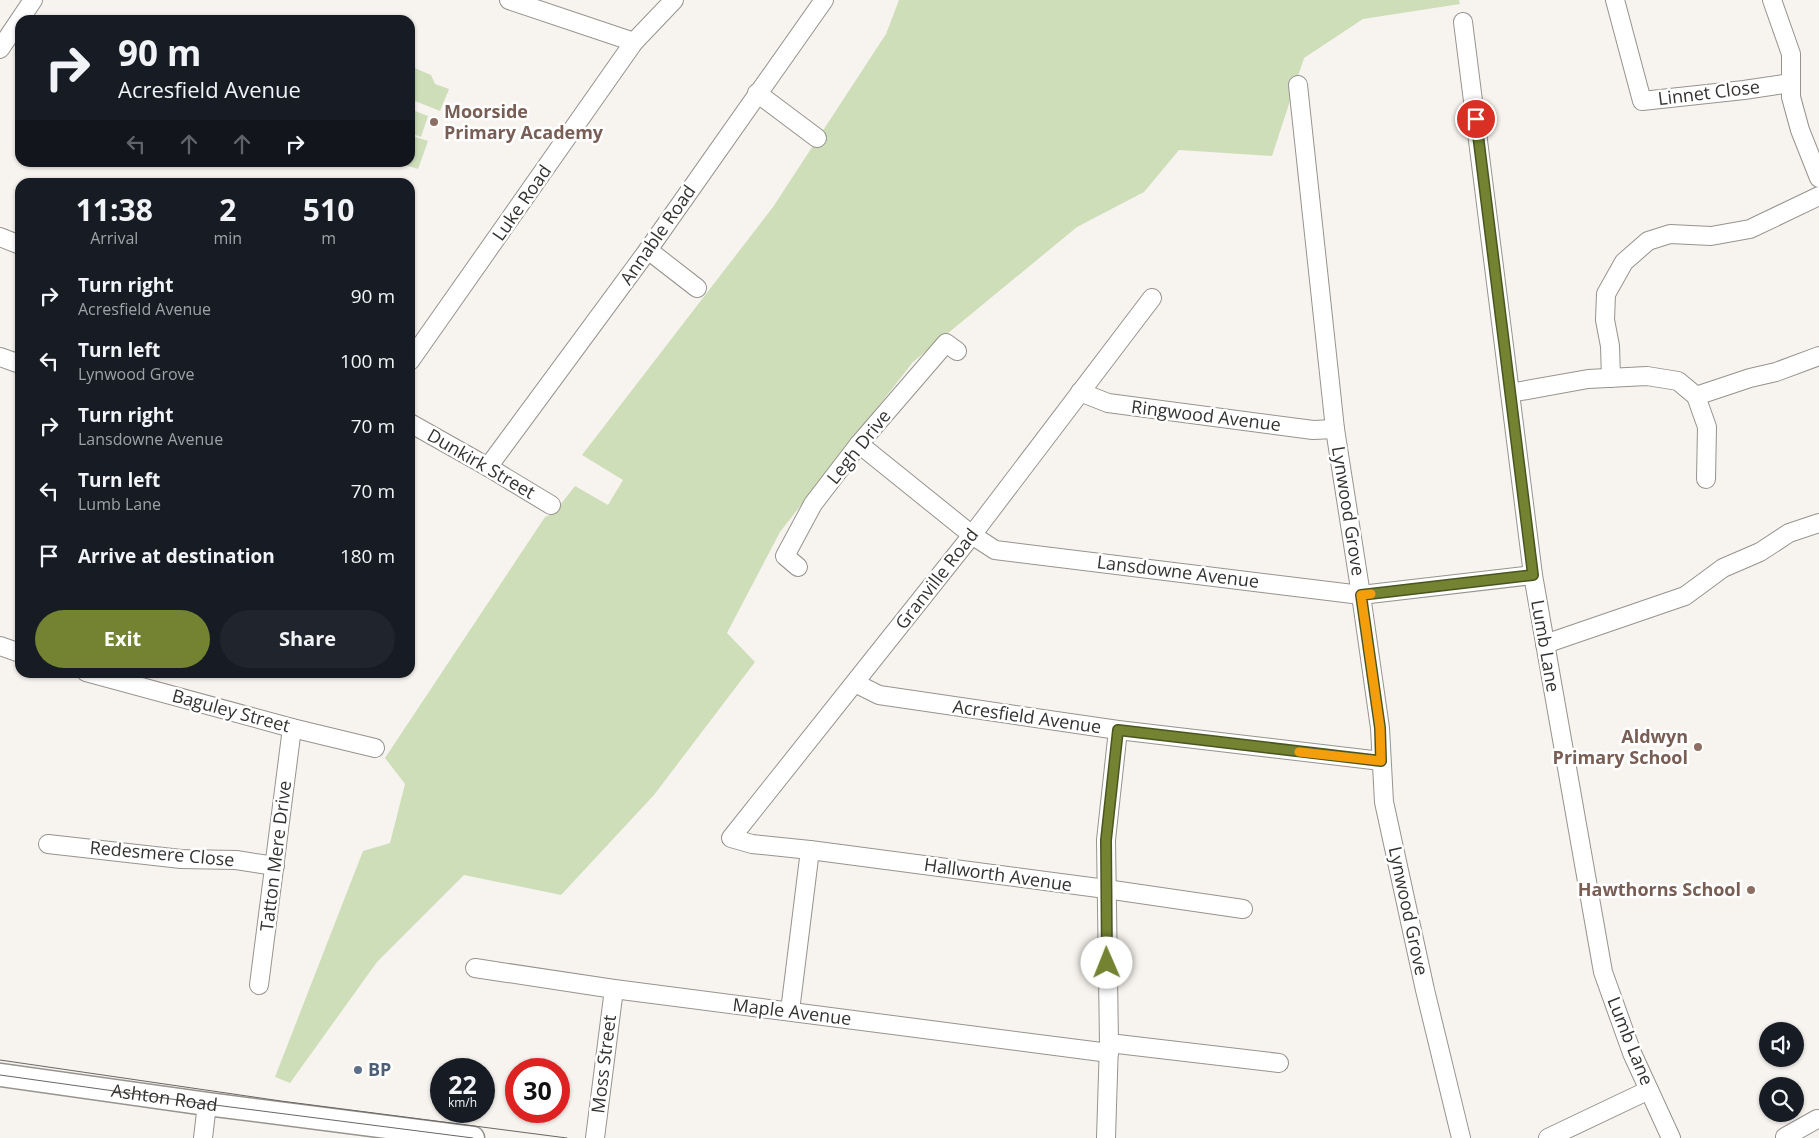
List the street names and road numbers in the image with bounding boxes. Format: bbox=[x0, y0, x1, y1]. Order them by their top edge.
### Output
street label: Linnet Close bbox=[1656, 74, 1761, 110]
street label: Luke Road bbox=[486, 160, 556, 245]
street label: Annable Road bbox=[614, 180, 700, 289]
street label: Ringwood Avenue bbox=[1130, 394, 1282, 436]
street label: Legh Drive bbox=[821, 404, 896, 489]
street label: Dunkirk Street bbox=[423, 423, 540, 504]
street label: Lynwood Grove bbox=[1327, 444, 1371, 577]
street label: Granville Road bbox=[889, 523, 983, 634]
street label: Lansdowne Avenue bbox=[1096, 549, 1261, 593]
street label: Lumb Lane bbox=[1526, 598, 1566, 694]
street label: Baguley Street bbox=[170, 683, 293, 737]
street label: Acresfield Avenue bbox=[951, 694, 1103, 738]
street label: Tatton Mere Drive bbox=[254, 779, 296, 933]
street label: Redesmere Close bbox=[89, 835, 235, 871]
street label: Lynwood Grove bbox=[1384, 844, 1434, 977]
street label: Hallworth Avenue bbox=[923, 852, 1074, 896]
street label: Maple Avenue bbox=[732, 992, 853, 1030]
street label: Lumb Lane bbox=[1602, 993, 1660, 1088]
street label: Moss Street bbox=[585, 1013, 621, 1115]
street label: Ashton Road bbox=[110, 1078, 219, 1116]

